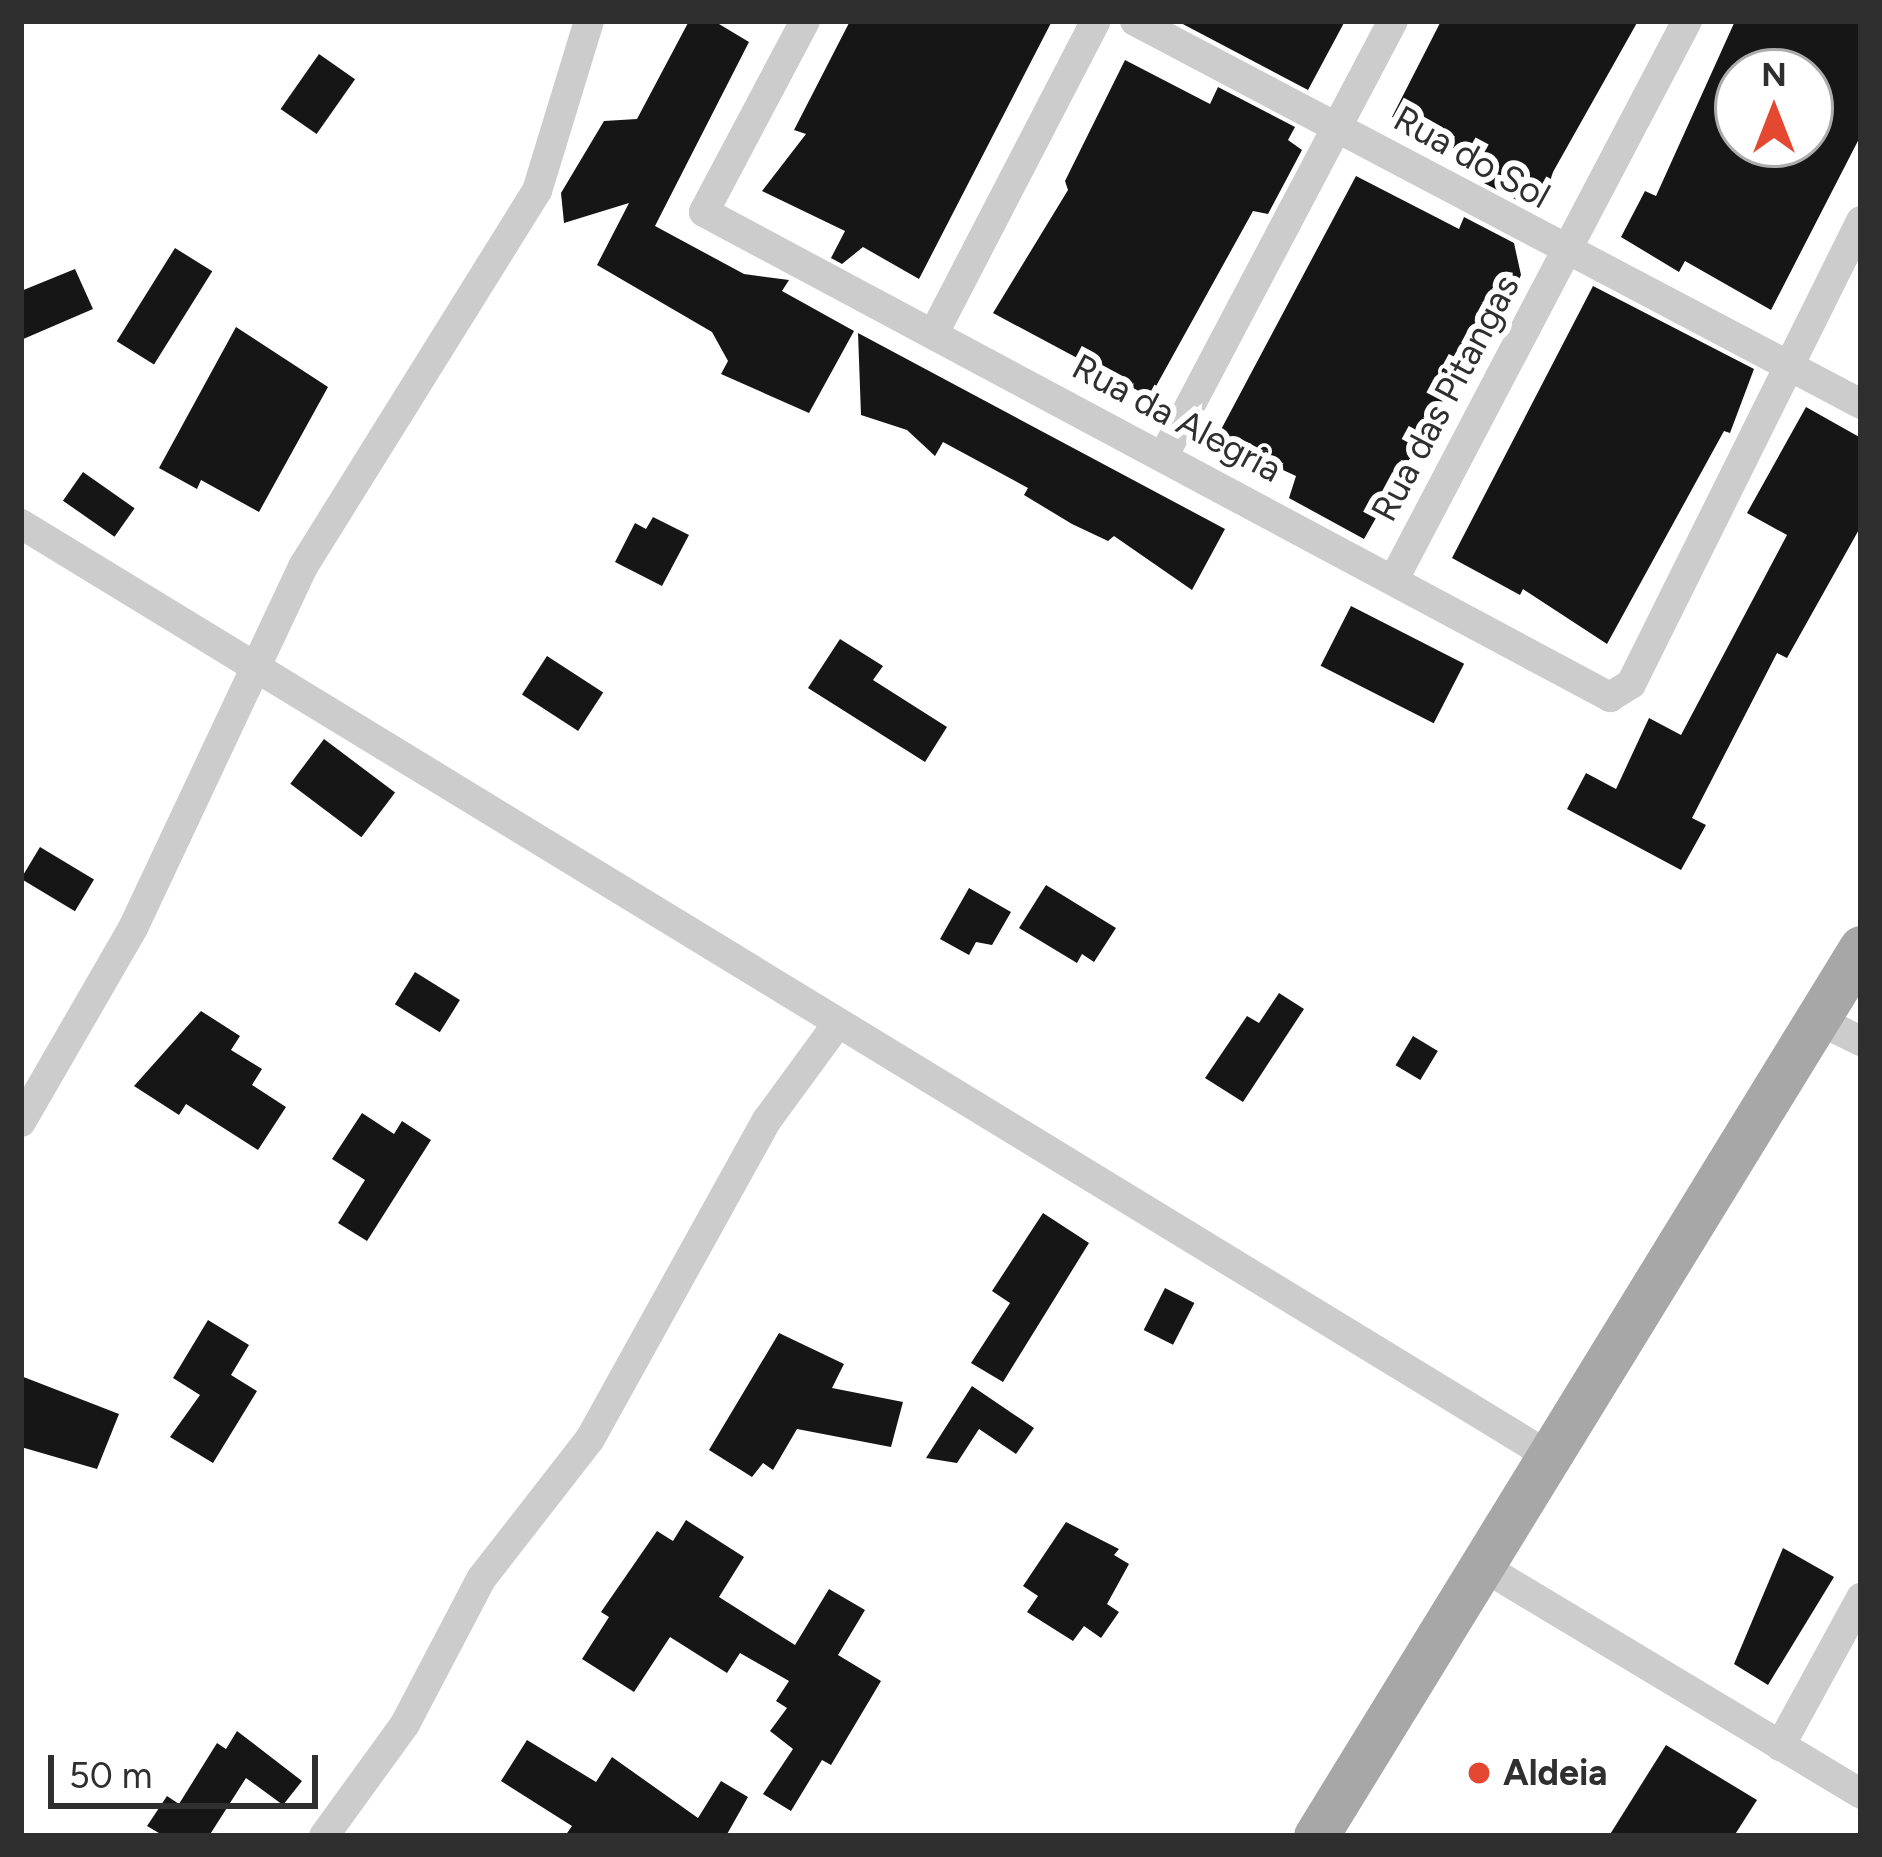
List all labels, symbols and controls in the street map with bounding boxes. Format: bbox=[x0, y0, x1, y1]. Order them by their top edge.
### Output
north arrow bbox=[1714, 48, 1834, 168]
text: N bbox=[1761, 55, 1787, 94]
street label: Rua do Sol bbox=[1386, 96, 1558, 218]
street label: Rua das Pitangas bbox=[1362, 268, 1528, 528]
street label: Rua da Alegria bbox=[1065, 345, 1289, 491]
scale bar bbox=[54, 1731, 324, 1805]
place label: Aldeia bbox=[1503, 1751, 1608, 1795]
text: 50 m bbox=[69, 1754, 152, 1797]
marker: Aldeia bbox=[1466, 1760, 1492, 1786]

